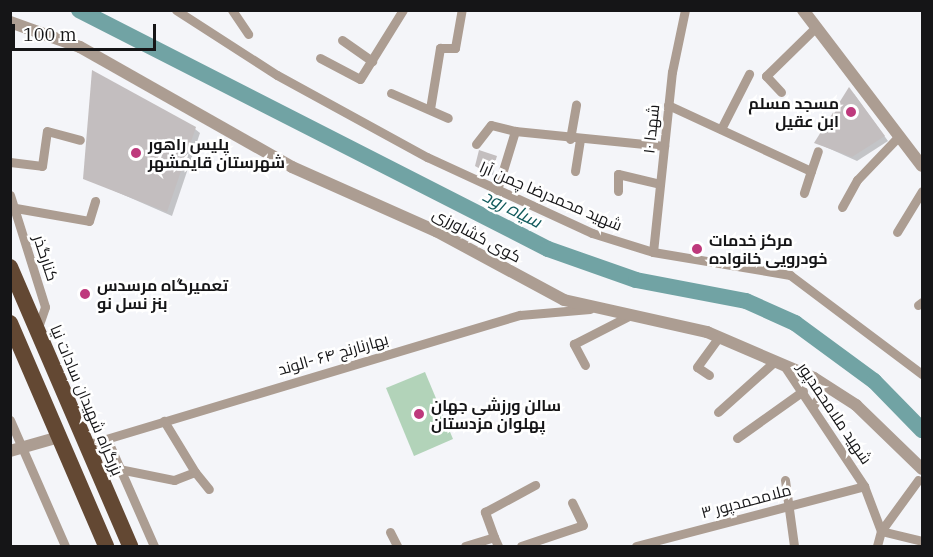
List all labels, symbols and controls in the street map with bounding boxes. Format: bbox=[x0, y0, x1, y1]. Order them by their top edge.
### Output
scale bar bbox=[15, 12, 159, 50]
text: 100 m bbox=[23, 23, 77, 46]
place label: مسجد مسلم ابن عقیل bbox=[748, 93, 839, 131]
street label: شهدا ۱۰ bbox=[639, 103, 663, 155]
marker: مسجد مسلم ابن عقیل bbox=[844, 105, 858, 119]
place label: پلیس راهور شهرستان قایمشهر bbox=[148, 134, 285, 172]
marker: پلیس راهور شهرستان قایمشهر bbox=[129, 146, 143, 160]
street label: شهید محمدرضا چمن آرا bbox=[477, 157, 625, 235]
water label: سیاه رود bbox=[479, 185, 545, 233]
street label: کوی کشاورزی bbox=[430, 204, 524, 266]
place label: مرکز خدمات خودرویی خانواده bbox=[709, 230, 828, 268]
street label: کنارگذر bbox=[30, 233, 62, 283]
marker: مرکز خدمات خودرویی خانواده bbox=[690, 242, 704, 256]
place label: تعمیرگاه مرسدس بنز نسل نو bbox=[97, 275, 228, 313]
marker: تعمیرگاه مرسدس بنز نسل نو bbox=[78, 287, 92, 301]
street label: بزرگراه شهیدان سادات نیا bbox=[47, 322, 127, 478]
street label: بهارنارنج ۶۴ -الوند bbox=[276, 329, 390, 379]
street label: شهید ملامحمدپور bbox=[794, 358, 876, 468]
place label: سالن ورزشی جهان پهلوان مزدستان bbox=[431, 395, 561, 433]
marker: سالن ورزشی جهان پهلوان مزدستان bbox=[412, 407, 426, 421]
street label: ملامحمدپور ۳ bbox=[699, 480, 793, 522]

